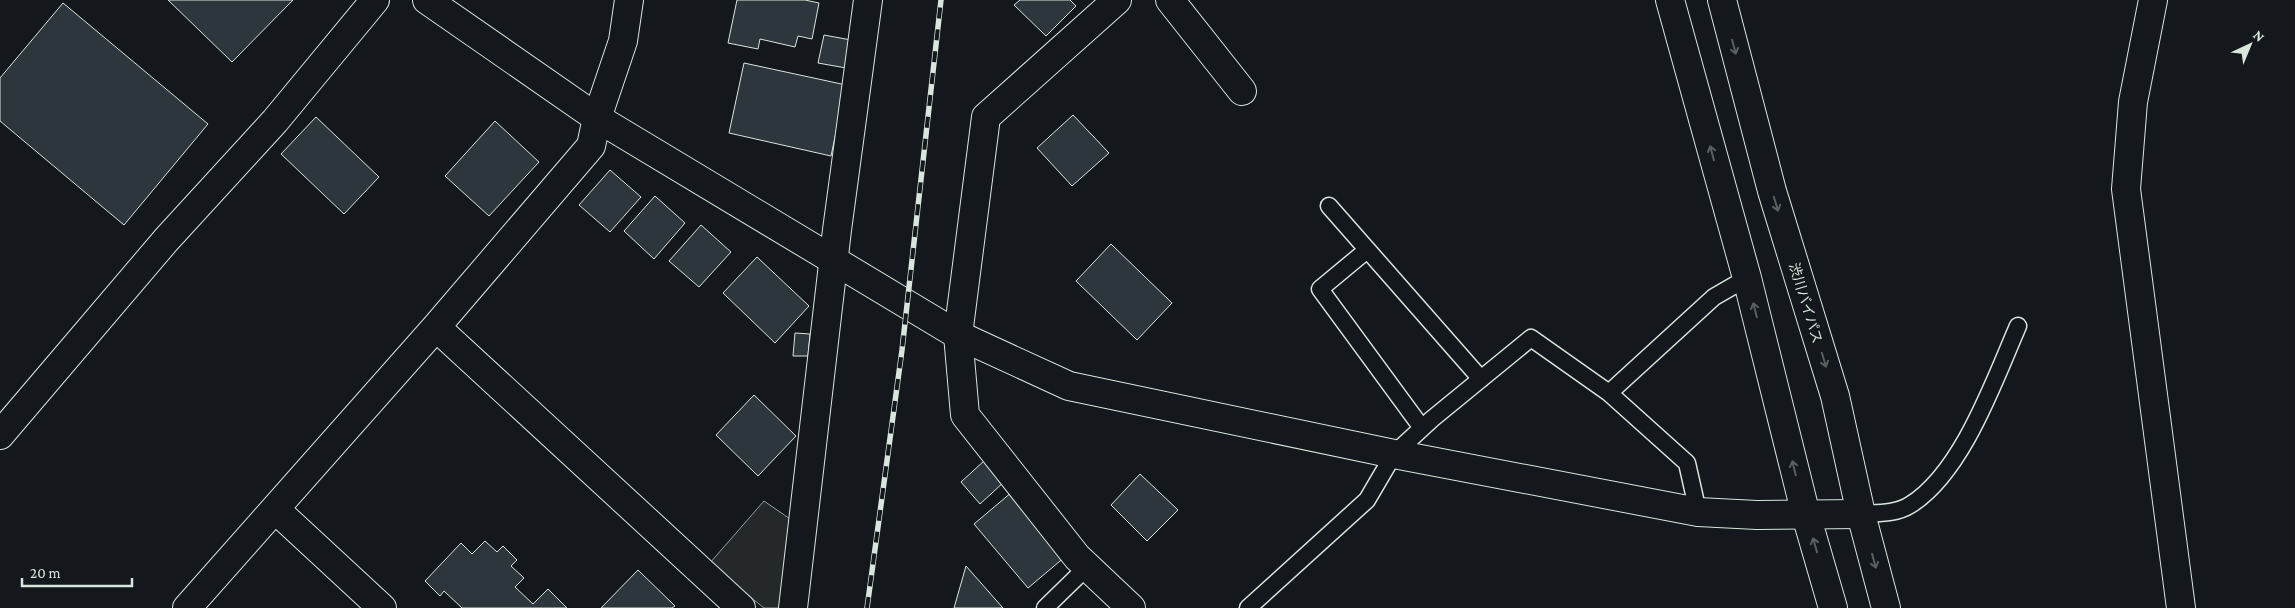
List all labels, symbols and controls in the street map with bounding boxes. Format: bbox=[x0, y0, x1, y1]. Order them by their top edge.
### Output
north arrow bbox=[2225, 20, 2275, 70]
text: N bbox=[2250, 27, 2268, 45]
one-way arrow bbox=[1730, 39, 1739, 55]
one-way arrow bbox=[1707, 146, 1717, 162]
one-way arrow bbox=[1772, 196, 1782, 212]
street label: 渋川バイパス bbox=[1786, 261, 1826, 345]
one-way arrow bbox=[1750, 303, 1759, 319]
one-way arrow bbox=[1819, 351, 1829, 367]
one-way arrow bbox=[1789, 460, 1799, 476]
one-way arrow bbox=[1809, 537, 1819, 553]
one-way arrow bbox=[1870, 552, 1879, 568]
scale bar bbox=[22, 556, 132, 588]
text: 20 m bbox=[30, 565, 61, 581]

